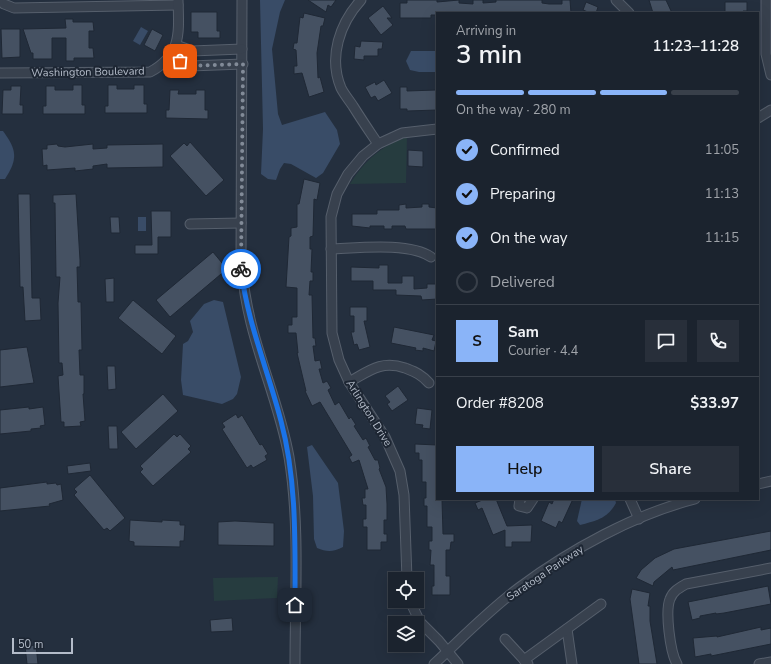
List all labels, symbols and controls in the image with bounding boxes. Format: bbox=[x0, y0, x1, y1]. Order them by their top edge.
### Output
text: Arriving in bbox=[456, 22, 516, 40]
text: 11:23–11:28 bbox=[652, 36, 739, 56]
text: 3 min bbox=[456, 37, 522, 72]
pin bbox=[163, 44, 197, 78]
icon: bag bbox=[169, 50, 191, 72]
street label: Washington Boulevard bbox=[31, 64, 145, 80]
text: On the way · 280 m bbox=[456, 101, 571, 119]
icon: check bbox=[456, 139, 478, 161]
text: Confirmed bbox=[490, 140, 560, 160]
text: 11:05 bbox=[705, 141, 739, 159]
icon: check bbox=[456, 183, 478, 205]
text: Preparing bbox=[490, 184, 555, 204]
text: 11:13 bbox=[705, 185, 739, 203]
icon: check bbox=[456, 227, 478, 249]
text: On the way bbox=[490, 228, 568, 248]
text: 11:15 bbox=[705, 229, 739, 247]
courier bbox=[221, 249, 261, 289]
icon: bike bbox=[230, 258, 252, 280]
text: Delivered bbox=[490, 272, 555, 292]
button: chat bbox=[645, 320, 687, 362]
button: phone bbox=[697, 320, 739, 362]
text: Sam bbox=[508, 322, 539, 342]
text: S bbox=[472, 331, 482, 351]
text: Courier · 4.4 bbox=[508, 342, 578, 360]
street label: Arlington Drive bbox=[343, 377, 395, 449]
text: Order #8208 bbox=[456, 393, 544, 413]
text: $33.97 bbox=[690, 393, 739, 413]
button: Help bbox=[456, 446, 594, 492]
button: Share bbox=[602, 446, 739, 492]
street label: Saratoga Parkway bbox=[504, 542, 587, 604]
map controls bbox=[388, 572, 424, 652]
button: locate bbox=[388, 572, 424, 608]
pin bbox=[278, 588, 312, 622]
icon: home bbox=[284, 594, 306, 616]
button: layers bbox=[388, 616, 424, 652]
scale bar bbox=[12, 636, 73, 655]
text: 50 m bbox=[18, 637, 43, 652]

